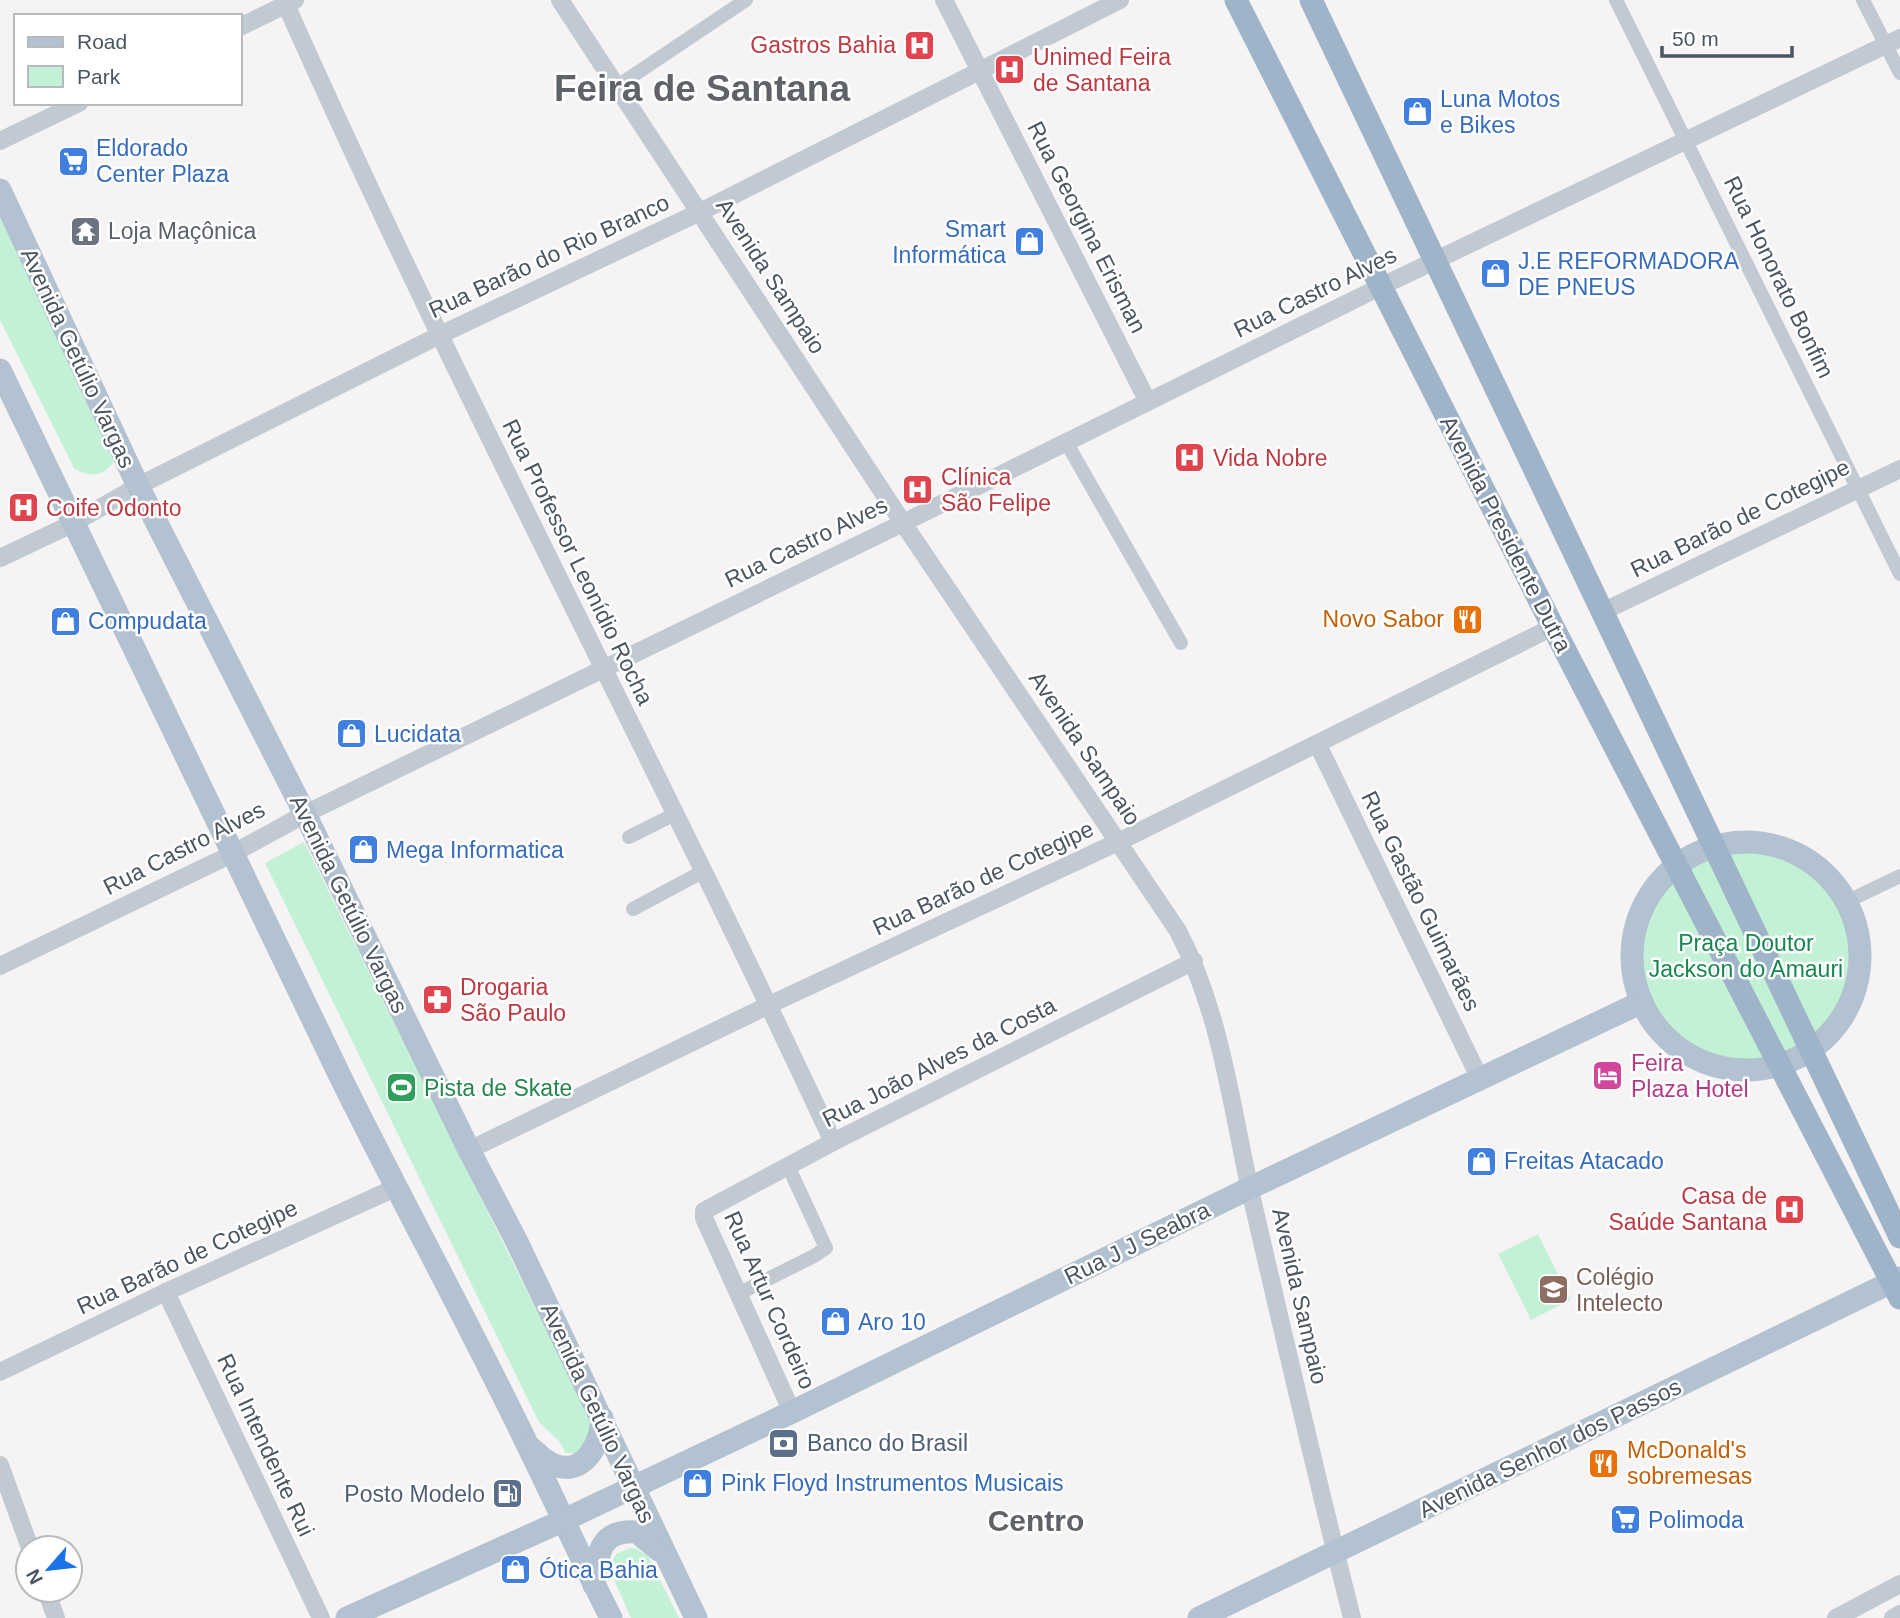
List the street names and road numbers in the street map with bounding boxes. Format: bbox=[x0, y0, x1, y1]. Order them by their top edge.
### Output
street label: Rua Georgina Erisman bbox=[1022, 117, 1152, 337]
street label: Rua Honorato Bonfim bbox=[1719, 172, 1839, 382]
street label: Rua Barão do Rio Branco bbox=[425, 189, 673, 323]
street label: Avenida Sampaio bbox=[711, 193, 831, 359]
street label: Rua Castro Alves bbox=[1229, 241, 1401, 343]
street label: Avenida Getúlio Vargas bbox=[16, 244, 140, 472]
street label: Avenida Presidente Dutra bbox=[1435, 412, 1577, 657]
street label: Rua Professor Leonídio Rocha bbox=[497, 415, 659, 709]
street label: Rua Barão de Cotegipe bbox=[1626, 454, 1854, 582]
street label: Rua Castro Alves bbox=[720, 491, 892, 593]
street label: Avenida Sampaio bbox=[1024, 666, 1146, 830]
street label: Rua Gastão Guimarães bbox=[1356, 787, 1486, 1015]
street label: Avenida Getúlio Vargas bbox=[285, 791, 413, 1017]
street label: Rua Castro Alves bbox=[99, 796, 269, 900]
street label: Rua Barão de Cotegipe bbox=[869, 815, 1097, 941]
street label: Rua João Alves da Costa bbox=[818, 992, 1060, 1132]
street label: Rua Barão de Cotegipe bbox=[73, 1194, 301, 1320]
street label: Rua J J Seabra bbox=[1060, 1196, 1214, 1289]
street label: Avenida Sampaio bbox=[1267, 1205, 1333, 1387]
street label: Rua Artur Cordeiro bbox=[719, 1207, 821, 1393]
street label: Avenida Getúlio Vargas bbox=[536, 1299, 660, 1527]
street label: Rua Intendente Rui bbox=[212, 1350, 320, 1540]
street label: Avenida Senhor dos Passos bbox=[1415, 1373, 1685, 1523]

